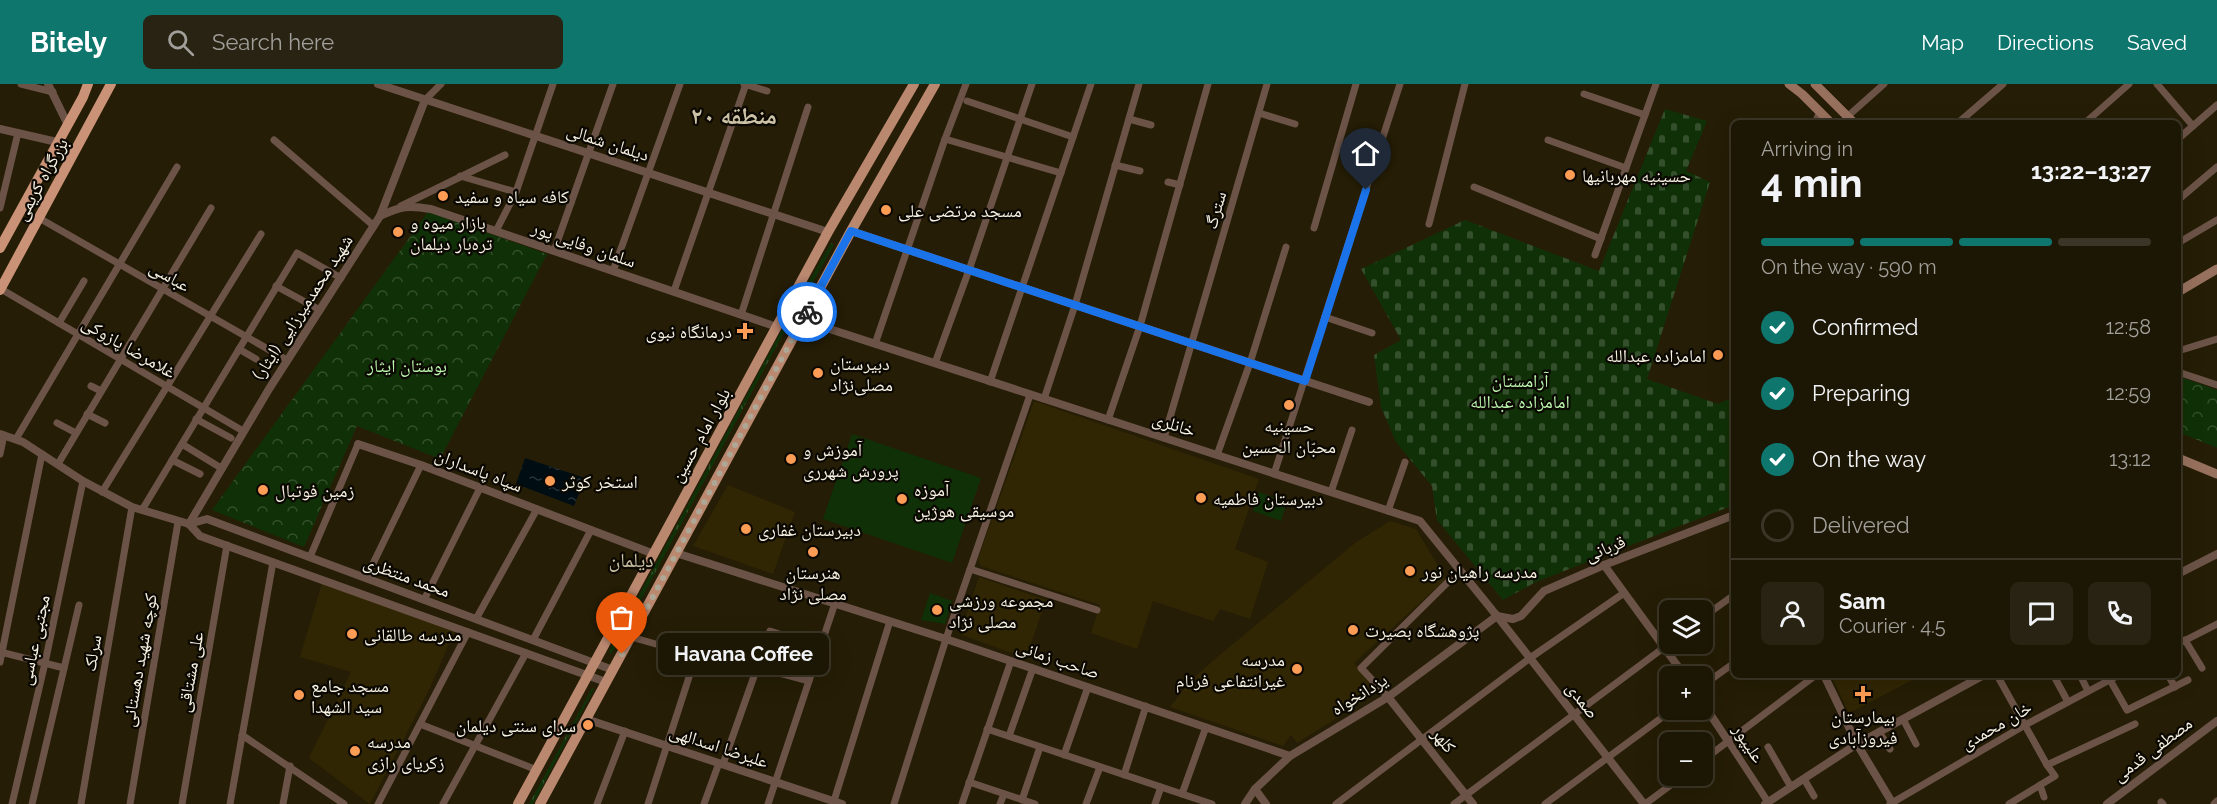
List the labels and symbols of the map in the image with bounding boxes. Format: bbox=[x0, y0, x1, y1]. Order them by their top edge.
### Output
district label: منطقه ۲۰ bbox=[691, 101, 777, 130]
street label: دیلمان شمالی bbox=[564, 119, 652, 166]
pin bbox=[1340, 128, 1391, 190]
street label: بزرگراه کریمی bbox=[10, 134, 73, 224]
place label: حسینیه مهربانیها bbox=[1582, 165, 1691, 186]
marker: حسینیه مهربانیها bbox=[1563, 168, 1577, 182]
place label: کافه سیاه و سفید bbox=[455, 186, 569, 207]
marker: کافه سیاه و سفید bbox=[436, 189, 450, 203]
street label: سترگ bbox=[1200, 189, 1230, 231]
place label: مسجد مرتضی علی bbox=[898, 200, 1022, 222]
marker: مسجد مرتضی علی bbox=[879, 203, 893, 217]
place label: بازار میوه و تره‌بار دیلمان bbox=[410, 212, 492, 255]
street label: سلمان وفایی پور bbox=[528, 216, 639, 273]
marker: بازار میوه و تره‌بار دیلمان bbox=[391, 225, 405, 239]
street label: شهید محمدمیرزایی (ایثار) bbox=[247, 230, 358, 384]
street label: عباسی bbox=[146, 256, 194, 297]
courier bbox=[777, 282, 837, 342]
street label: غلامرضا پازوکی bbox=[78, 312, 180, 383]
place label: درمانگاه نبوی bbox=[645, 321, 732, 343]
marker: درمانگاه نبوی bbox=[736, 322, 754, 340]
place label: امامزاده عبدالله bbox=[1606, 345, 1706, 366]
marker: امامزاده عبدالله bbox=[1711, 348, 1725, 362]
place label: دبیرستان مصلی‌نژاد bbox=[830, 353, 893, 396]
park label: بوستان ایثار bbox=[366, 355, 447, 377]
marker: دبیرستان مصلی‌نژاد bbox=[811, 366, 825, 380]
park label: آرامستان امامزاده عبدالله bbox=[1470, 370, 1570, 412]
street label: بلوار امام حسین bbox=[666, 384, 736, 487]
marker: حسینیه محبّان الحسین bbox=[1282, 398, 1296, 412]
street label: خانلری bbox=[1150, 407, 1198, 442]
place label: حسینیه محبّان الحسین bbox=[1242, 415, 1336, 458]
place label: آموزش و پرورش شهرری bbox=[803, 439, 899, 482]
street label: سپاه پاسداران bbox=[432, 444, 526, 497]
marker: آموزش و پرورش شهرری bbox=[784, 452, 798, 466]
place label: استخر کوثر bbox=[561, 471, 638, 492]
marker: استخر کوثر bbox=[543, 474, 557, 488]
place label: آموزه موسیقی هوژین bbox=[914, 479, 1014, 522]
place label: زمین فوتبال bbox=[275, 480, 354, 502]
marker: زمین فوتبال bbox=[256, 483, 270, 497]
place label: دبیرستان فاطمیه bbox=[1213, 488, 1323, 510]
marker: دبیرستان فاطمیه bbox=[1194, 491, 1208, 505]
marker: آموزه موسیقی هوژین bbox=[895, 492, 909, 506]
place label: دبیرستان غفاری bbox=[758, 519, 861, 541]
marker: دبیرستان غفاری bbox=[739, 522, 753, 536]
street label: قربانی bbox=[1582, 530, 1629, 566]
marker: هنرستان مصلی نژاد bbox=[806, 545, 820, 559]
district label: دیلمان bbox=[608, 548, 654, 572]
street label: محمد منتظری bbox=[361, 551, 453, 602]
place label: مدرسه راهیان نور bbox=[1421, 561, 1537, 583]
place label: هنرستان مصلی نژاد bbox=[779, 562, 847, 605]
marker: مدرسه راهیان نور bbox=[1403, 564, 1417, 578]
place label: مجموعه ورزشی مصلی نژاد bbox=[949, 590, 1053, 633]
street label: کوچه شهید دهستانی bbox=[117, 591, 162, 729]
pin bbox=[596, 592, 647, 654]
street label: مجتبی عباسی bbox=[14, 593, 55, 687]
marker: مجموعه ورزشی مصلی نژاد bbox=[930, 603, 944, 617]
place label: پژوهشگاه بصیرت bbox=[1365, 620, 1479, 642]
marker: پژوهشگاه بصیرت bbox=[1346, 623, 1360, 637]
place label: مدرسه طالقانی bbox=[364, 624, 461, 646]
marker: مدرسه طالقانی bbox=[345, 627, 359, 641]
street label: علی مشتاقی bbox=[173, 630, 208, 714]
street label: سرلک bbox=[78, 633, 106, 673]
callout: Havana Coffee bbox=[658, 633, 829, 675]
street label: صاحب زمانی bbox=[1013, 635, 1102, 684]
place label: مدرسه غیرانتفاعی فرنام bbox=[1176, 649, 1285, 693]
marker: مدرسه غیرانتفاعی فرنام bbox=[1290, 662, 1304, 676]
street label: یزدانخواه bbox=[1327, 669, 1391, 720]
place label: مسجد جامع سید الشهدا bbox=[311, 675, 389, 717]
street label: صمدی bbox=[1561, 677, 1604, 723]
marker: بیمارستان فیروزآبادی bbox=[1854, 685, 1872, 703]
marker: مسجد جامع سید الشهدا bbox=[292, 688, 306, 702]
street label: خان محمدی bbox=[1957, 696, 2036, 755]
place label: بیمارستان فیروزآبادی bbox=[1828, 706, 1898, 749]
street label: مصطفی قدمی bbox=[2108, 712, 2197, 787]
place label: سرای سنتی دیلمان bbox=[456, 715, 576, 737]
marker: سرای سنتی دیلمان bbox=[581, 718, 595, 732]
street label: علیپور bbox=[1727, 719, 1769, 767]
street label: علیرضا اسدالهی bbox=[667, 720, 771, 773]
street label: کلهر bbox=[1427, 723, 1461, 757]
place label: مدرسه زکریای رازی bbox=[367, 731, 444, 774]
marker: مدرسه زکریای رازی bbox=[348, 744, 362, 758]

